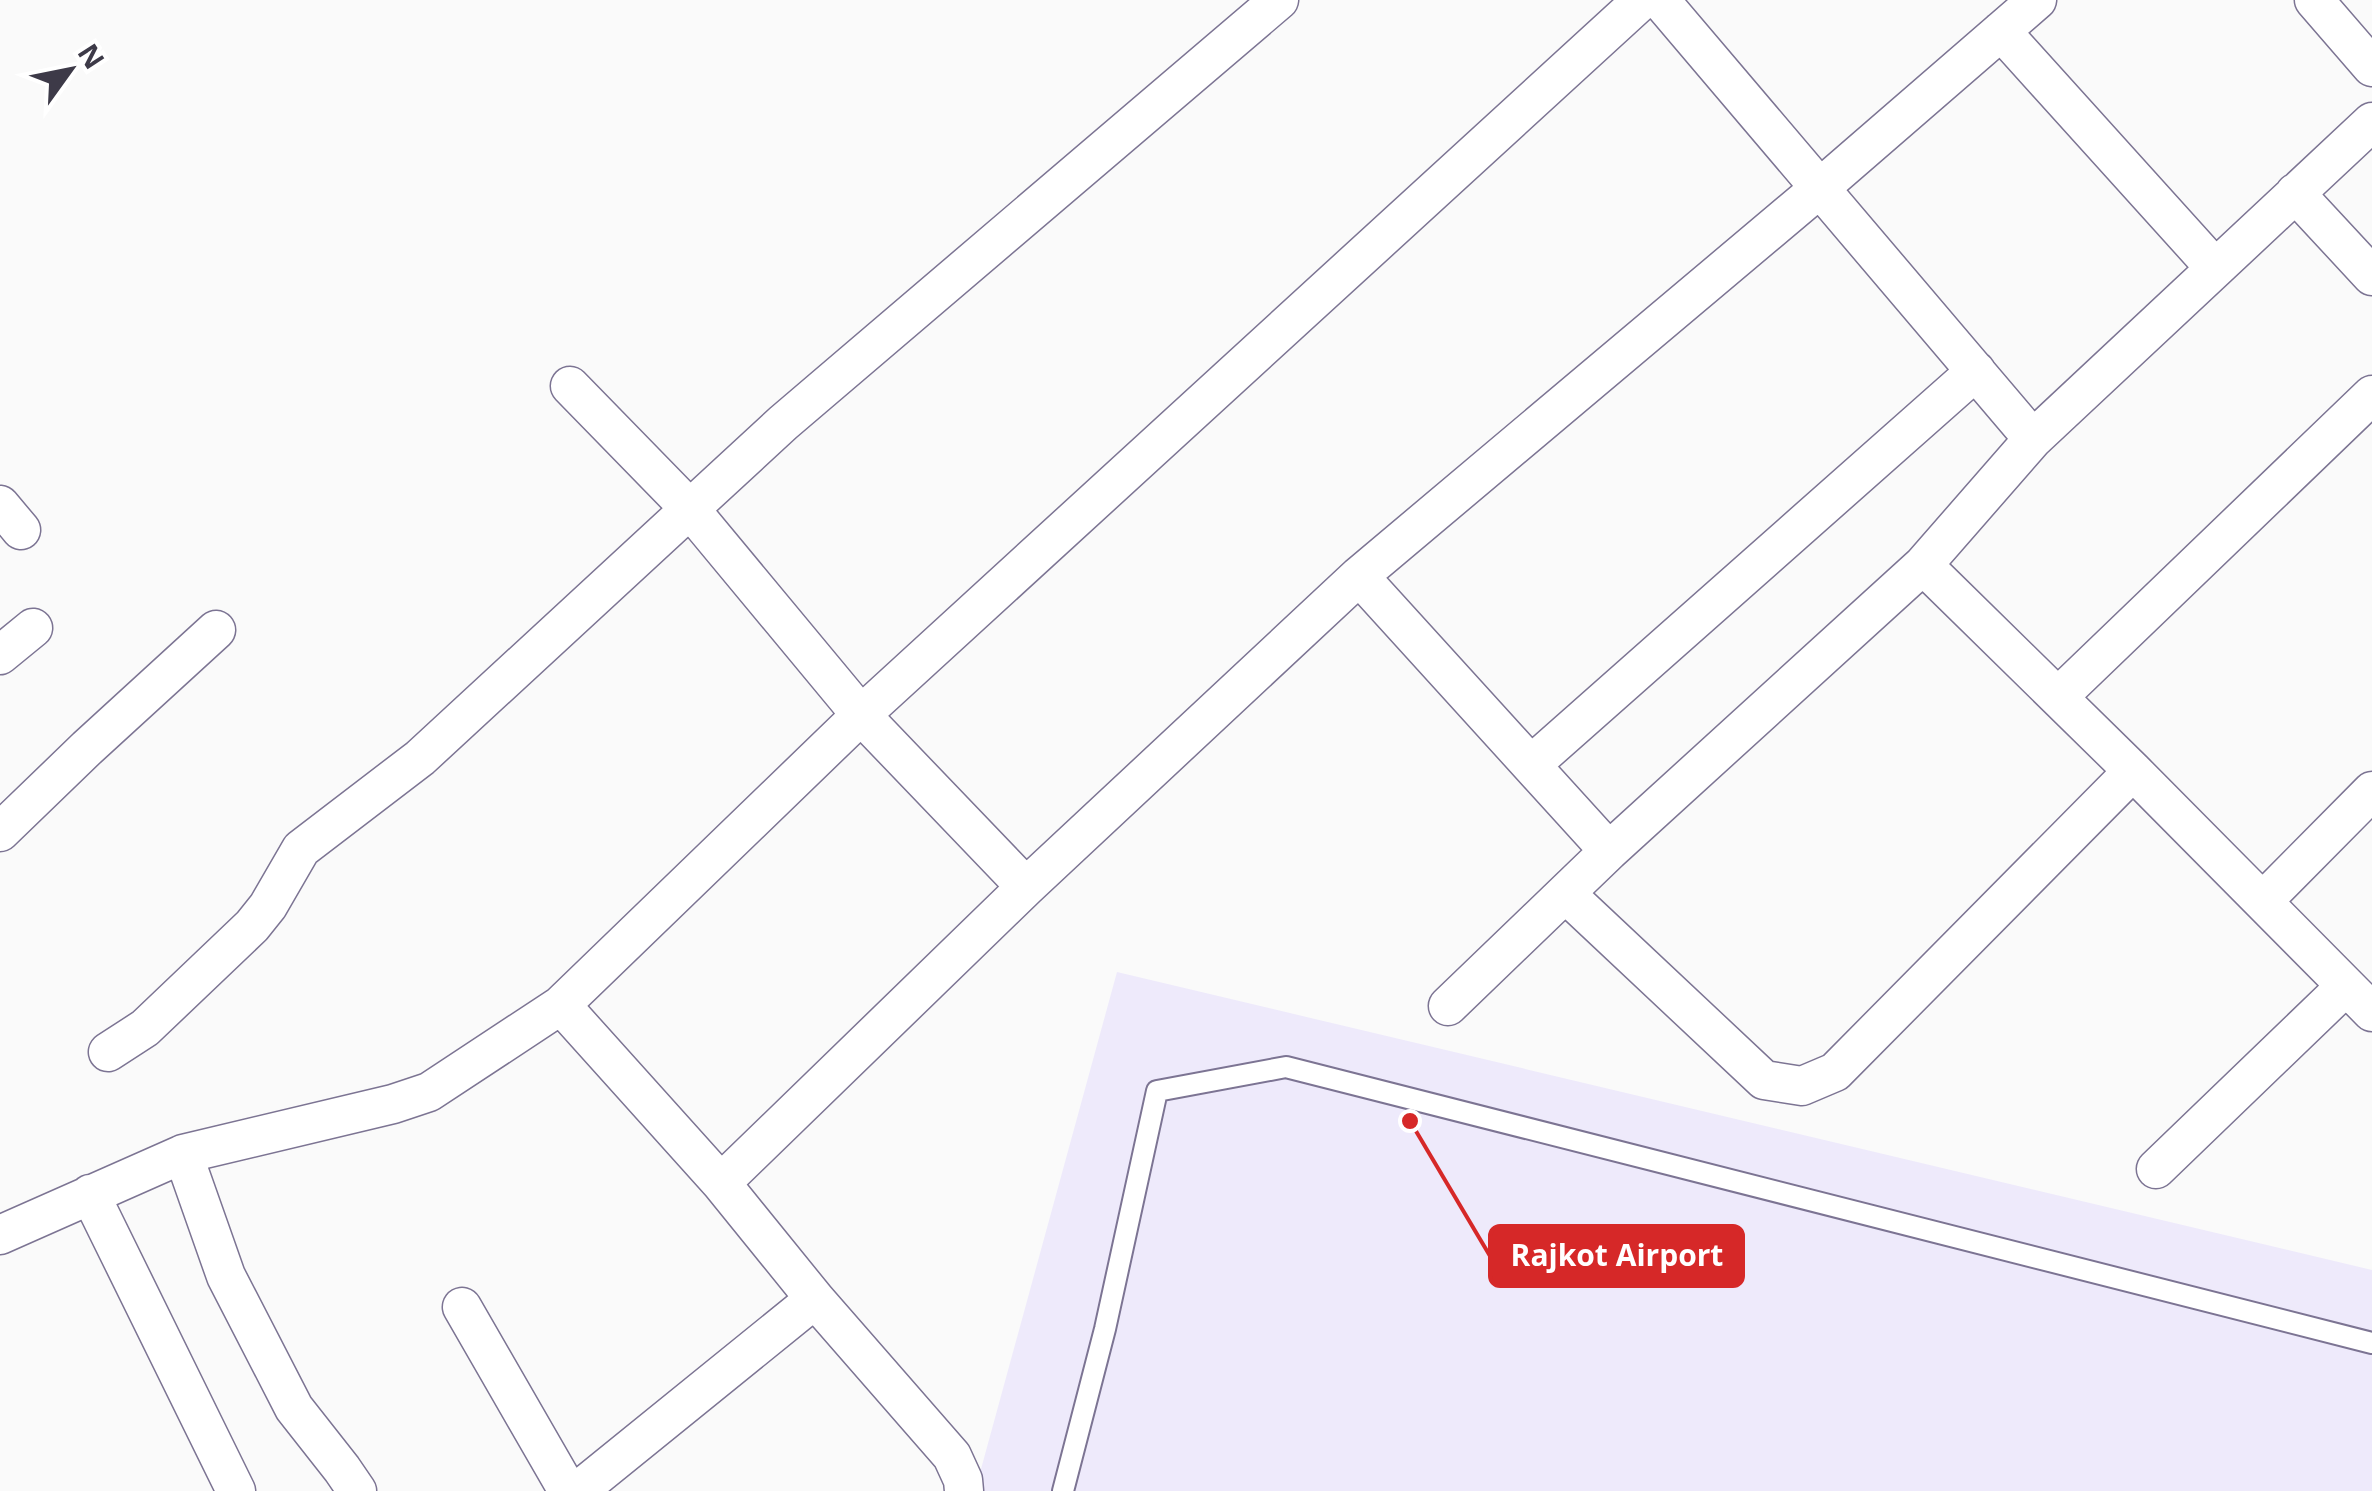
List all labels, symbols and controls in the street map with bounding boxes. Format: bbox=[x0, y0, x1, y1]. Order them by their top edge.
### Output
north arrow bbox=[20, 20, 120, 120]
text: N bbox=[70, 36, 114, 76]
callout: Rajkot Airport bbox=[1490, 1226, 1743, 1286]
text: Rajkot Airport bbox=[1511, 1234, 1723, 1275]

